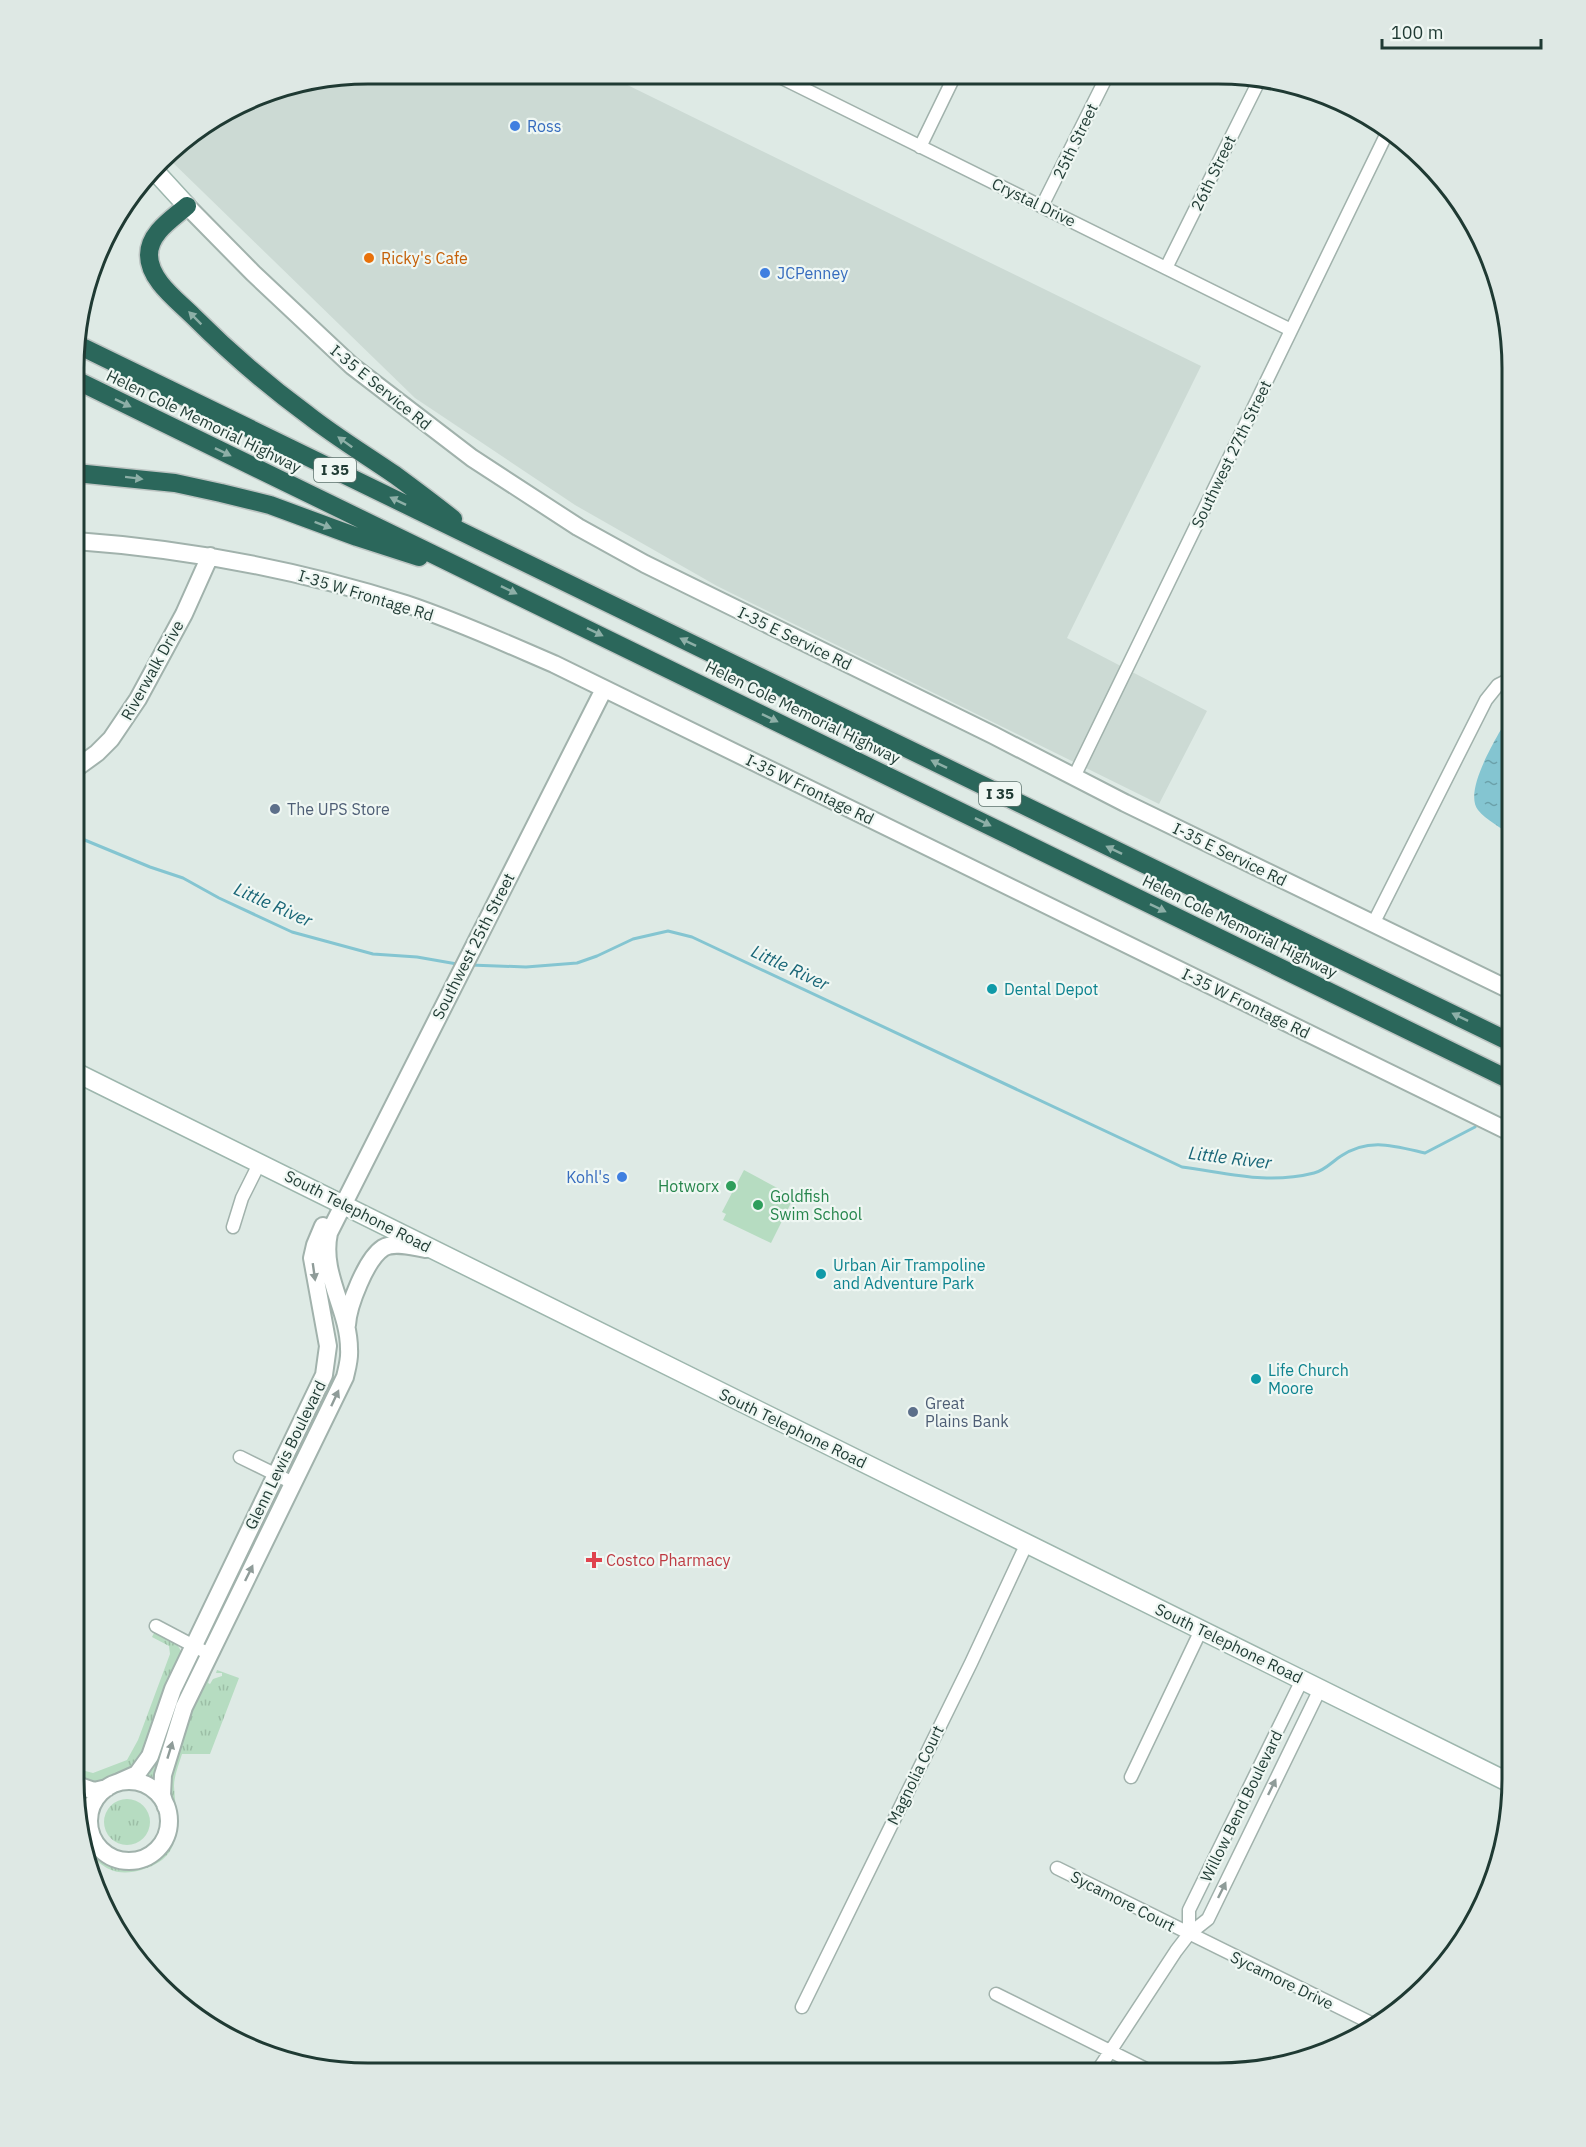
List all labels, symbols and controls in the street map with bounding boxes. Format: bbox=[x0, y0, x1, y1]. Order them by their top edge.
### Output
scale bar bbox=[1382, 12, 1541, 50]
text: 100 m bbox=[1391, 21, 1443, 44]
street label: 25th Street bbox=[1048, 100, 1102, 182]
place label: Ross bbox=[527, 116, 561, 136]
marker: Ross bbox=[508, 119, 522, 133]
street label: 26th Street bbox=[1186, 132, 1240, 214]
street label: Crystal Drive bbox=[989, 173, 1079, 231]
place label: Ricky's Cafe bbox=[381, 248, 468, 268]
marker: Ricky's Cafe bbox=[362, 251, 376, 265]
place label: JCPenney bbox=[777, 263, 848, 283]
marker: JCPenney bbox=[758, 266, 772, 280]
one-way arrow bbox=[187, 311, 202, 325]
street label: I-35 E Service Rd bbox=[326, 340, 436, 434]
street label: Helen Cole Memorial Highway bbox=[103, 365, 305, 477]
street label: Southwest 27th Street bbox=[1187, 377, 1275, 531]
one-way arrow bbox=[115, 398, 132, 408]
one-way arrow bbox=[337, 436, 353, 448]
one-way arrow bbox=[214, 447, 231, 456]
road number: I 35 bbox=[314, 458, 356, 482]
one-way arrow bbox=[125, 473, 144, 483]
one-way arrow bbox=[389, 496, 406, 506]
one-way arrow bbox=[314, 520, 332, 530]
street label: I-35 W Frontage Rd bbox=[296, 565, 436, 625]
one-way arrow bbox=[500, 586, 517, 595]
street label: I-35 E Service Rd bbox=[735, 602, 855, 674]
street label: Riverwalk Drive bbox=[116, 616, 188, 723]
one-way arrow bbox=[586, 628, 603, 637]
one-way arrow bbox=[679, 638, 697, 648]
street label: Helen Cole Memorial Highway bbox=[702, 656, 904, 768]
one-way arrow bbox=[761, 712, 779, 722]
street label: I-35 W Frontage Rd bbox=[743, 749, 877, 829]
one-way arrow bbox=[930, 760, 947, 769]
road number: I 35 bbox=[979, 782, 1021, 806]
place label: The UPS Store bbox=[287, 799, 390, 819]
marker: The UPS Store bbox=[268, 802, 282, 816]
one-way arrow bbox=[974, 817, 991, 827]
street label: I-35 E Service Rd bbox=[1170, 818, 1290, 890]
one-way arrow bbox=[1106, 845, 1123, 854]
street label: Southwest 25th Street bbox=[427, 869, 519, 1023]
street label: Helen Cole Memorial Highway bbox=[1139, 870, 1341, 982]
water label: Little River bbox=[230, 877, 316, 932]
one-way arrow bbox=[1149, 902, 1167, 912]
water label: Little River bbox=[748, 939, 833, 996]
street label: I-35 W Frontage Rd bbox=[1179, 963, 1313, 1043]
place label: Dental Depot bbox=[1004, 979, 1098, 999]
marker: Dental Depot bbox=[985, 982, 999, 996]
one-way arrow bbox=[1451, 1013, 1468, 1022]
water label: Little River bbox=[1187, 1141, 1273, 1174]
street label: South Telephone Road bbox=[281, 1165, 435, 1257]
place label: Kohl's bbox=[566, 1167, 610, 1187]
marker: Kohl's bbox=[615, 1170, 629, 1184]
place label: Hotworx bbox=[658, 1176, 719, 1196]
marker: Hotworx bbox=[724, 1179, 738, 1193]
place label: Goldfish Swim School bbox=[770, 1186, 862, 1224]
marker: Goldfish Swim School bbox=[751, 1198, 765, 1212]
place label: Urban Air Trampoline and Adventure Park bbox=[833, 1255, 986, 1293]
one-way arrow bbox=[309, 1263, 318, 1282]
marker: Urban Air Trampoline and Adventure Park bbox=[814, 1267, 828, 1281]
place label: Life Church Moore bbox=[1268, 1360, 1349, 1398]
marker: Life Church Moore bbox=[1249, 1372, 1263, 1386]
street label: Glenn Lewis Boulevard bbox=[240, 1377, 330, 1533]
street label: South Telephone Road bbox=[716, 1384, 870, 1472]
one-way arrow bbox=[331, 1389, 340, 1406]
place label: Great Plains Bank bbox=[925, 1393, 1009, 1431]
marker: Great Plains Bank bbox=[906, 1405, 920, 1419]
place label: Costco Pharmacy bbox=[606, 1550, 731, 1570]
marker: Costco Pharmacy bbox=[587, 1553, 601, 1567]
one-way arrow bbox=[245, 1564, 254, 1581]
street label: South Telephone Road bbox=[1152, 1599, 1306, 1687]
street label: Magnolia Court bbox=[882, 1722, 948, 1828]
street label: Willow Bend Boulevard bbox=[1196, 1727, 1286, 1885]
one-way arrow bbox=[166, 1741, 175, 1759]
one-way arrow bbox=[1267, 1779, 1276, 1796]
street label: Sycamore Court bbox=[1067, 1866, 1179, 1936]
one-way arrow bbox=[1217, 1882, 1226, 1899]
street label: Sycamore Drive bbox=[1227, 1946, 1337, 2014]

